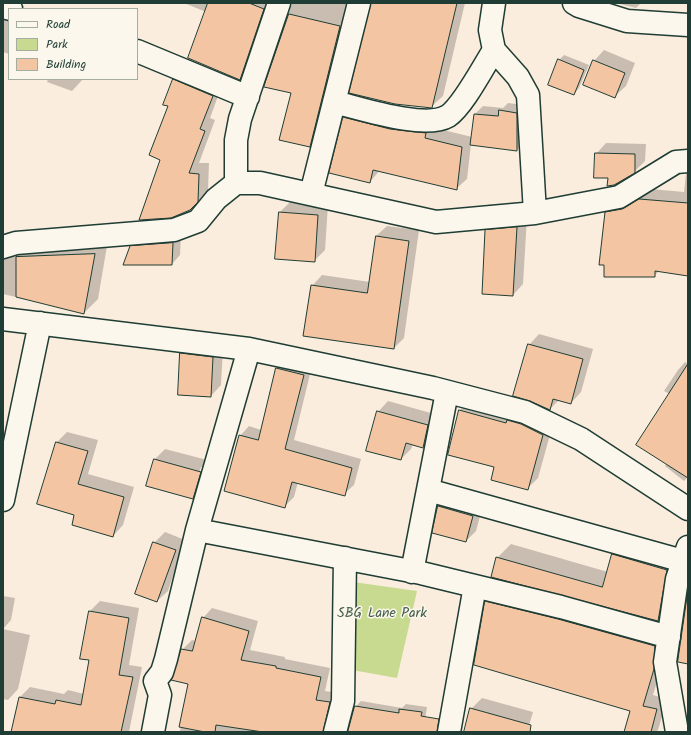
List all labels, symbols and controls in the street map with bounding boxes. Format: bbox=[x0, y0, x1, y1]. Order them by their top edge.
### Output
legend bbox=[8, 8, 138, 80]
text: Road bbox=[46, 15, 70, 34]
text: Park bbox=[46, 35, 68, 54]
text: Building bbox=[46, 55, 86, 74]
park label: SBG Lane Park bbox=[337, 607, 427, 623]

